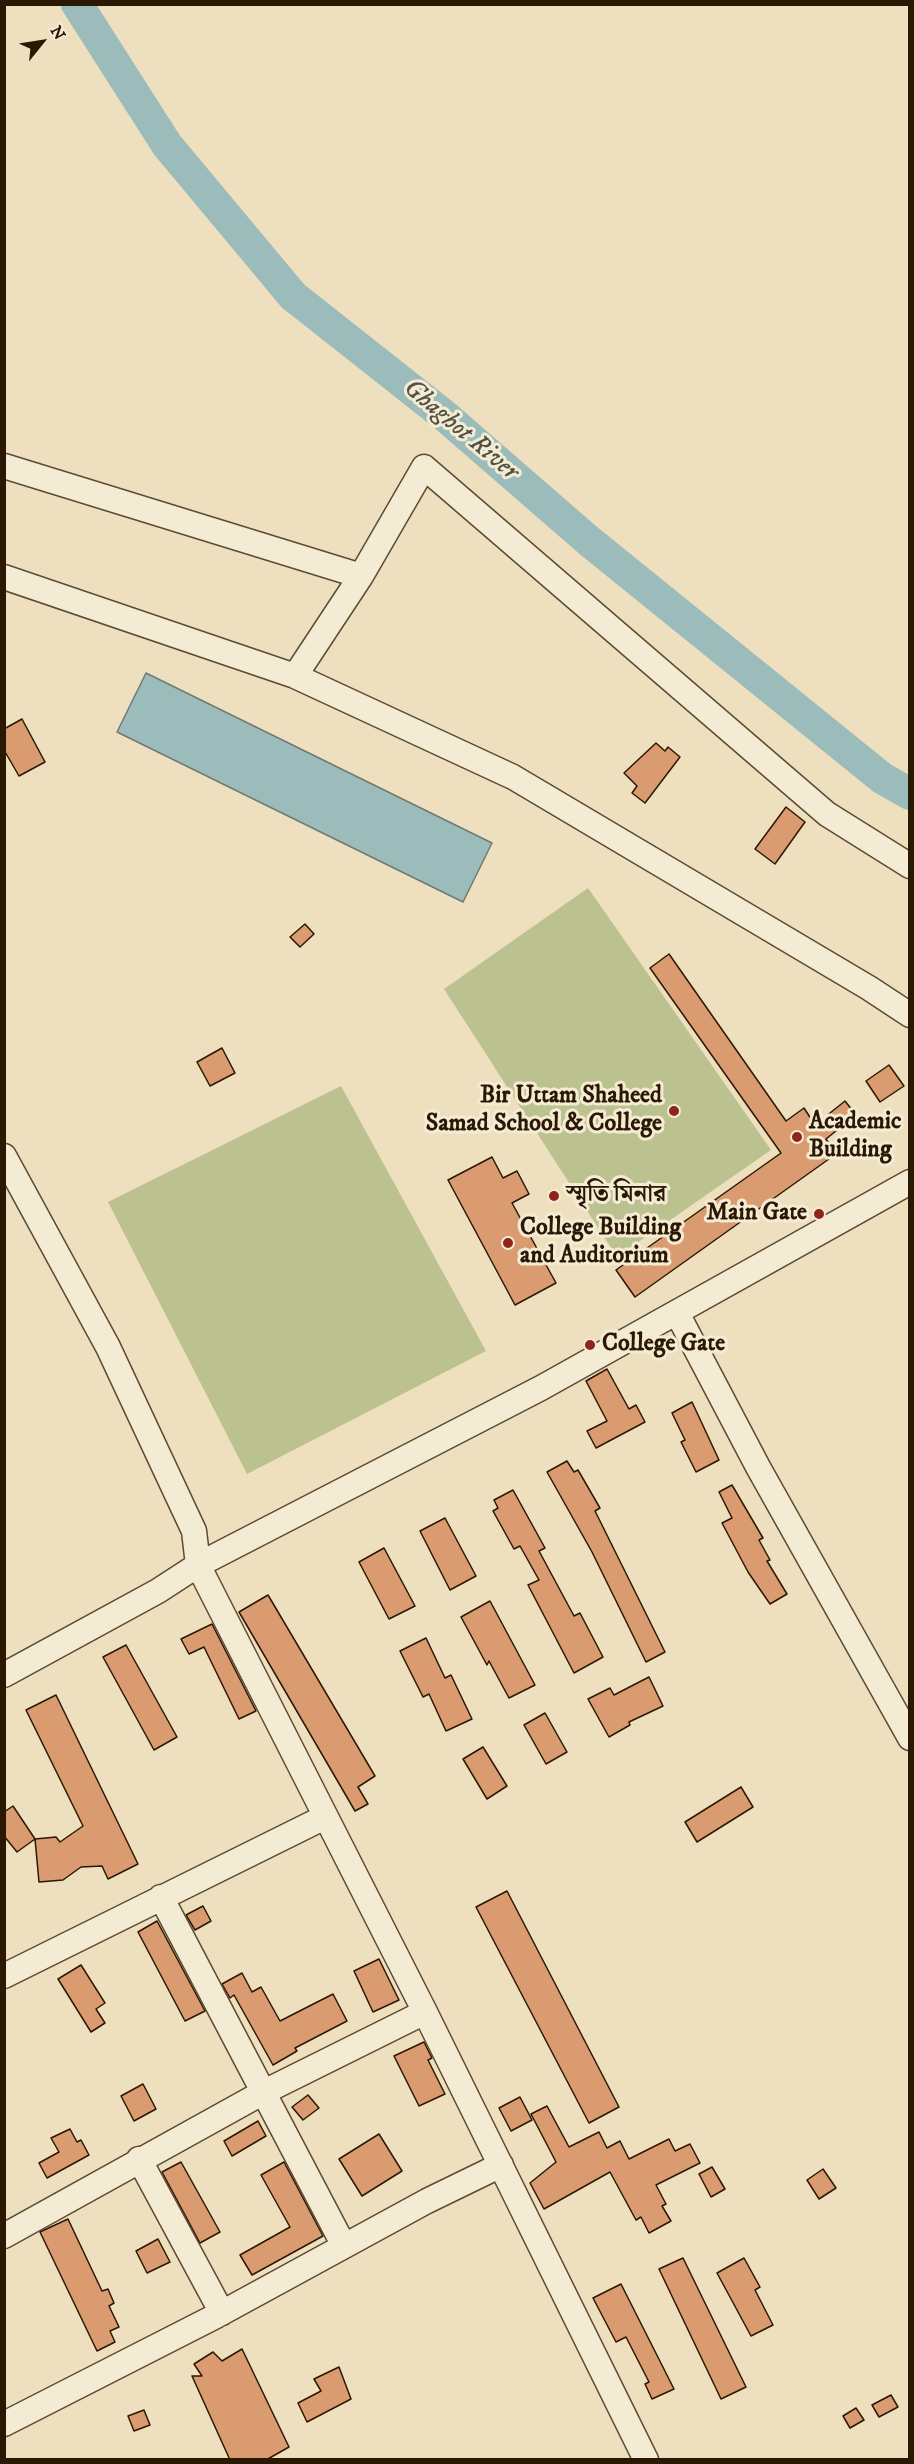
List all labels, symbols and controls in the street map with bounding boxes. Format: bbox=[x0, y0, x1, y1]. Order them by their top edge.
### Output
north arrow bbox=[12, 12, 72, 72]
text: N bbox=[46, 22, 70, 44]
water label: Ghaghot River bbox=[396, 374, 524, 488]
place label: Bir Uttam Shaheed Samad School & College bbox=[426, 1083, 662, 1139]
marker: Bir Uttam Shaheed Samad School & College bbox=[667, 1104, 681, 1118]
place label: Academic Building bbox=[809, 1109, 901, 1165]
marker: Academic Building bbox=[790, 1130, 804, 1144]
place label: স্মৃতি মিনার bbox=[566, 1182, 666, 1210]
marker: স্মৃতি মিনার bbox=[547, 1189, 561, 1203]
place label: Main Gate bbox=[706, 1200, 807, 1228]
marker: Main Gate bbox=[812, 1207, 826, 1221]
place label: College Building and Auditorium bbox=[520, 1215, 681, 1271]
marker: College Building and Auditorium bbox=[501, 1236, 515, 1250]
place label: College Gate bbox=[602, 1331, 725, 1359]
marker: College Gate bbox=[583, 1338, 597, 1352]

